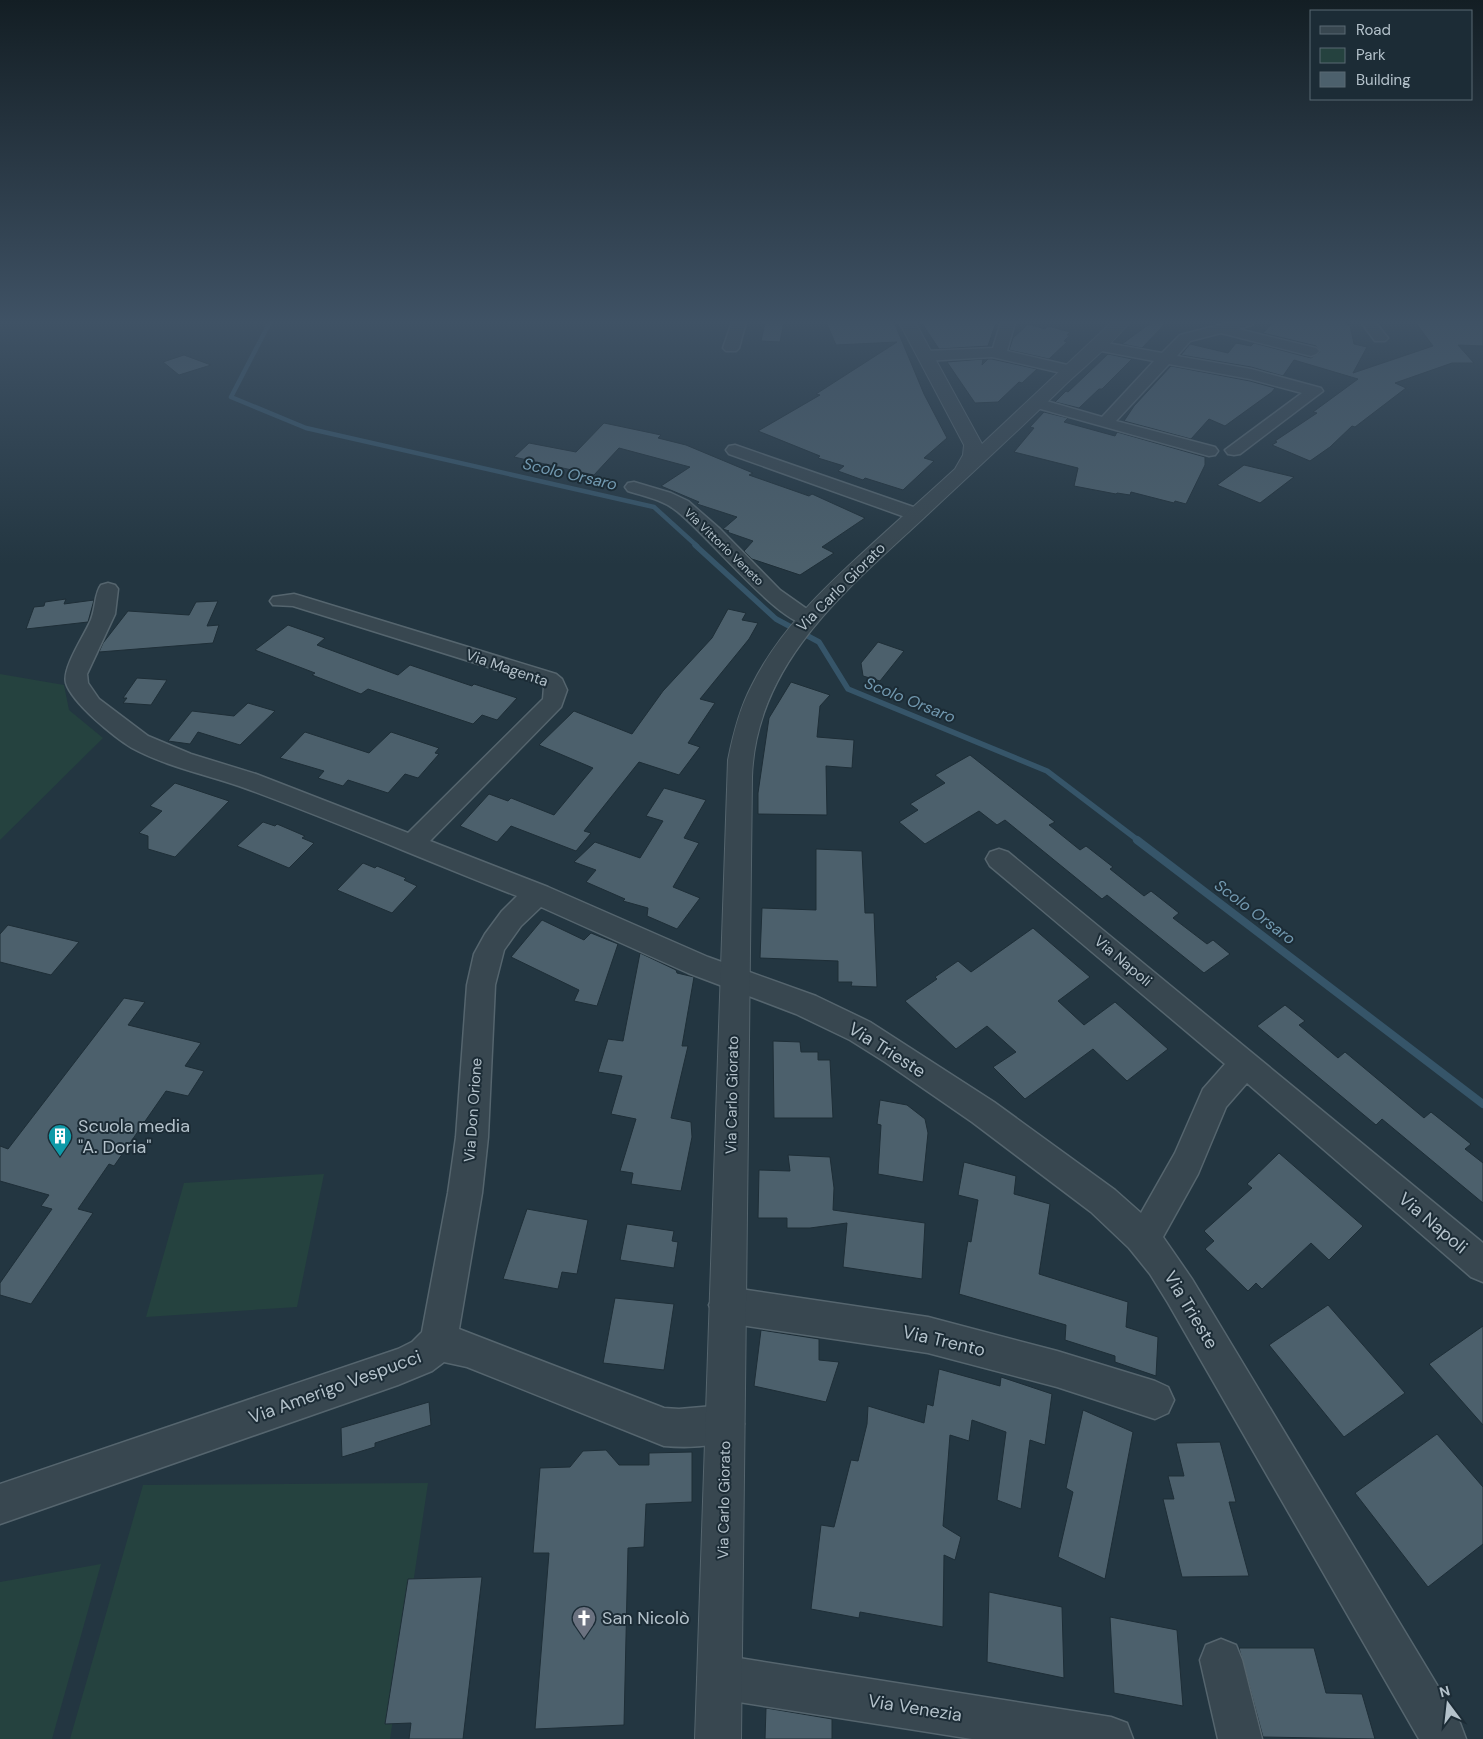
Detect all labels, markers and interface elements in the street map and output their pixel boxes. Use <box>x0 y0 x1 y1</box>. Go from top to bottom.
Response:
legend <box>1310 10 1473 100</box>
text: Road <box>1356 20 1391 40</box>
text: Park <box>1356 45 1386 65</box>
text: Building <box>1356 70 1411 90</box>
water label: Scolo Orsaro <box>521 453 619 495</box>
street label: Via Vittorio Veneto <box>681 505 767 589</box>
street label: Via Carlo Giorato <box>792 538 890 636</box>
street label: Via Magenta <box>463 645 551 691</box>
water label: Scolo Orsaro <box>861 672 959 728</box>
water label: Scolo Orsaro <box>1210 875 1300 949</box>
street label: Via Napoli <box>1090 931 1156 991</box>
street label: Via Trieste <box>844 1017 930 1083</box>
street label: Via Carlo Giorato <box>721 1036 743 1154</box>
street label: Via Don Orione <box>459 1057 487 1163</box>
place label: Scuola media "A. Doria" <box>78 1114 190 1159</box>
building icon: Scuola media "A. Doria" <box>47 1123 73 1157</box>
street label: Via Napoli <box>1393 1187 1473 1259</box>
street label: Via Trieste <box>1158 1267 1224 1353</box>
street label: Via Trento <box>900 1320 988 1362</box>
street label: Via Amerigo Vespucci <box>245 1345 425 1429</box>
street label: Via Carlo Giorato <box>713 1441 735 1559</box>
church icon: San Nicolò <box>571 1605 597 1639</box>
place label: San Nicolò <box>602 1606 690 1630</box>
north arrow <box>1423 1679 1473 1729</box>
text: N <box>1437 1681 1452 1701</box>
street label: Via Venezia <box>866 1689 964 1727</box>

